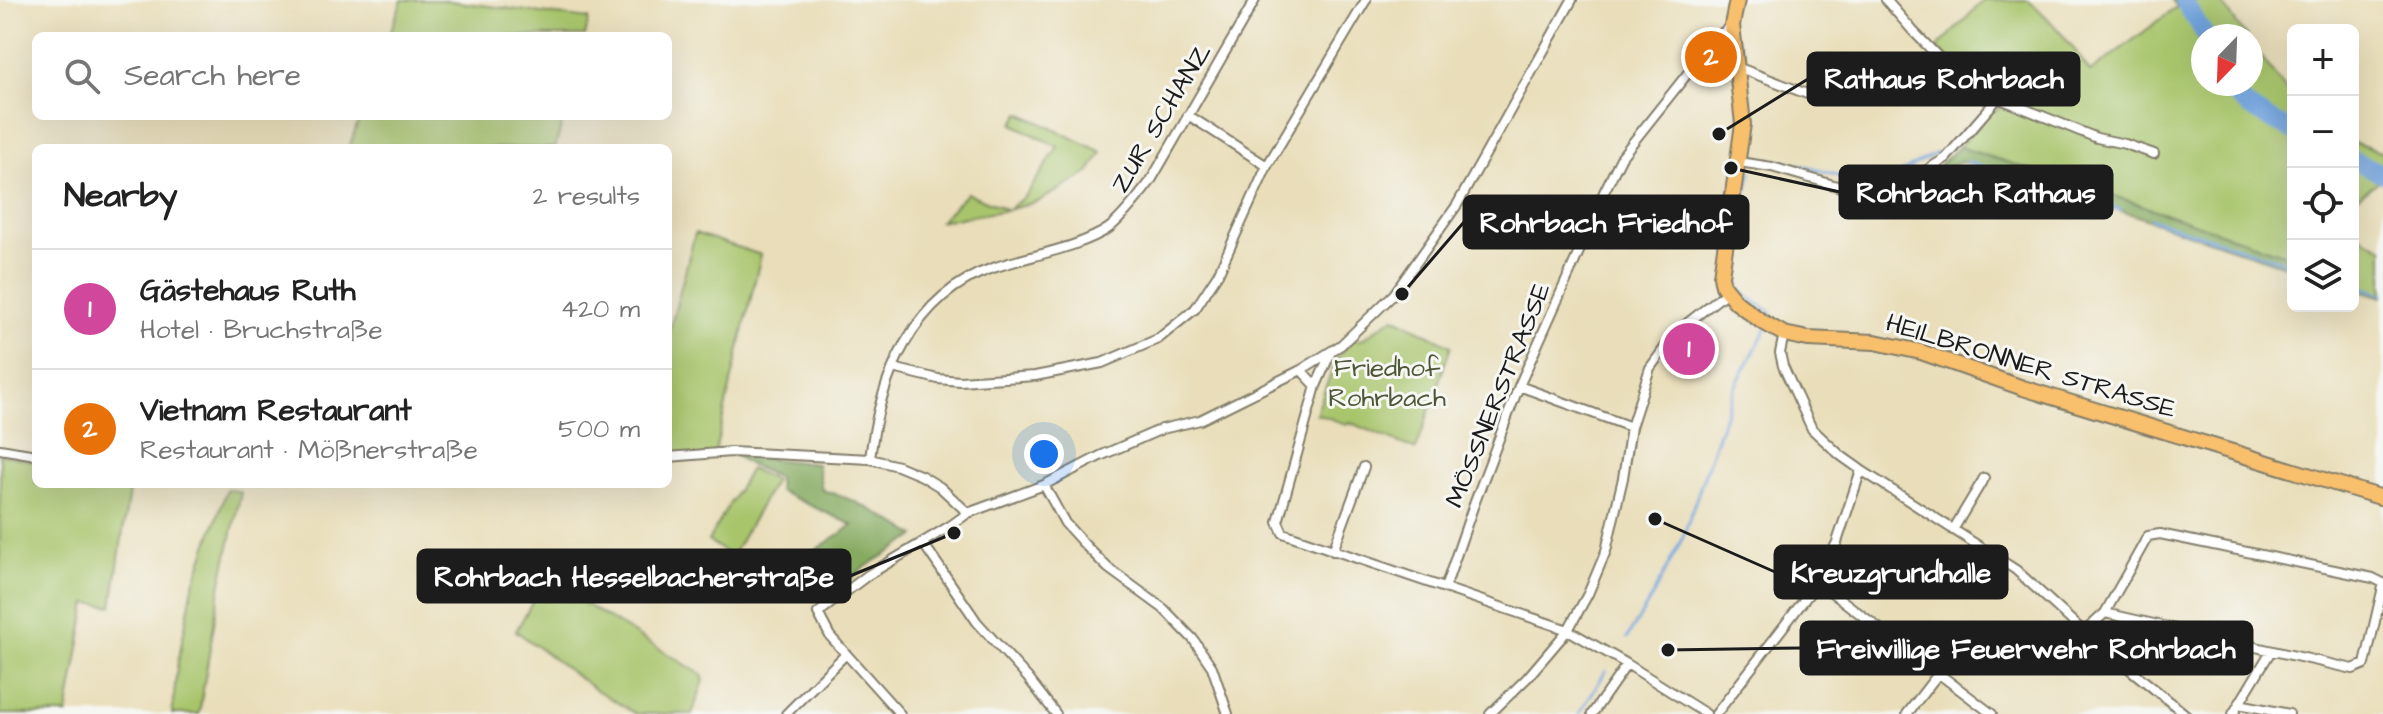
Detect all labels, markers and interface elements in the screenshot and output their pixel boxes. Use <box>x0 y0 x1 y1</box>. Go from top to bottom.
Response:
north arrow <box>2191 24 2263 96</box>
map controls <box>2287 24 2359 312</box>
button: + <box>2287 24 2359 96</box>
pin: 2 <box>1685 27 1737 87</box>
search box <box>32 32 672 120</box>
street label: ZUR SCHANZ <box>1102 37 1220 199</box>
callout: Rathaus Rohrbach <box>1808 53 2079 105</box>
icon: search <box>60 54 104 98</box>
text: Search here <box>124 55 301 97</box>
text: Rathaus Rohrbach <box>1824 60 2065 99</box>
button: − <box>2287 96 2359 168</box>
callout: Rohrbach Rathaus <box>1840 166 2112 218</box>
button: locate <box>2287 168 2359 240</box>
text: Nearby <box>64 172 178 220</box>
text: Rohrbach Rathaus <box>1856 174 2096 213</box>
text: 2 results <box>532 178 640 214</box>
callout: Rohrbach Friedhof <box>1464 196 1748 248</box>
text: Rohrbach Friedhof <box>1480 204 1734 243</box>
button: layers <box>2287 240 2359 312</box>
text: Gästehaus Ruth <box>140 270 355 312</box>
street label: MÖSSNERSTRASSE <box>1436 277 1560 513</box>
text: 1 <box>88 291 92 327</box>
text: 420 m <box>560 291 640 327</box>
street label: HEILBRONNER STRASSE <box>1882 305 2180 427</box>
text: Hotel · Bruchstraße <box>140 312 383 348</box>
pin: 1 <box>1663 319 1715 379</box>
park label: Friedhof Rohrbach <box>1328 350 1446 416</box>
text: Vietnam Restaurant <box>140 390 412 432</box>
text: 2 <box>83 411 97 447</box>
text: 500 m <box>558 411 640 447</box>
text: Restaurant · Mößnerstraße <box>140 432 478 468</box>
your location <box>1024 434 1064 474</box>
callout: Kreuzgrundhalle <box>1775 546 2007 598</box>
callout: Rohrbach Hesselbacherstraße <box>418 550 850 602</box>
text: Kreuzgrundhalle <box>1791 554 1991 595</box>
text: Rohrbach Hesselbacherstraße <box>434 558 834 597</box>
callout: Freiwillige Feuerwehr Rohrbach <box>1801 622 2252 674</box>
text: Freiwillige Feuerwehr Rohrbach <box>1816 630 2237 671</box>

